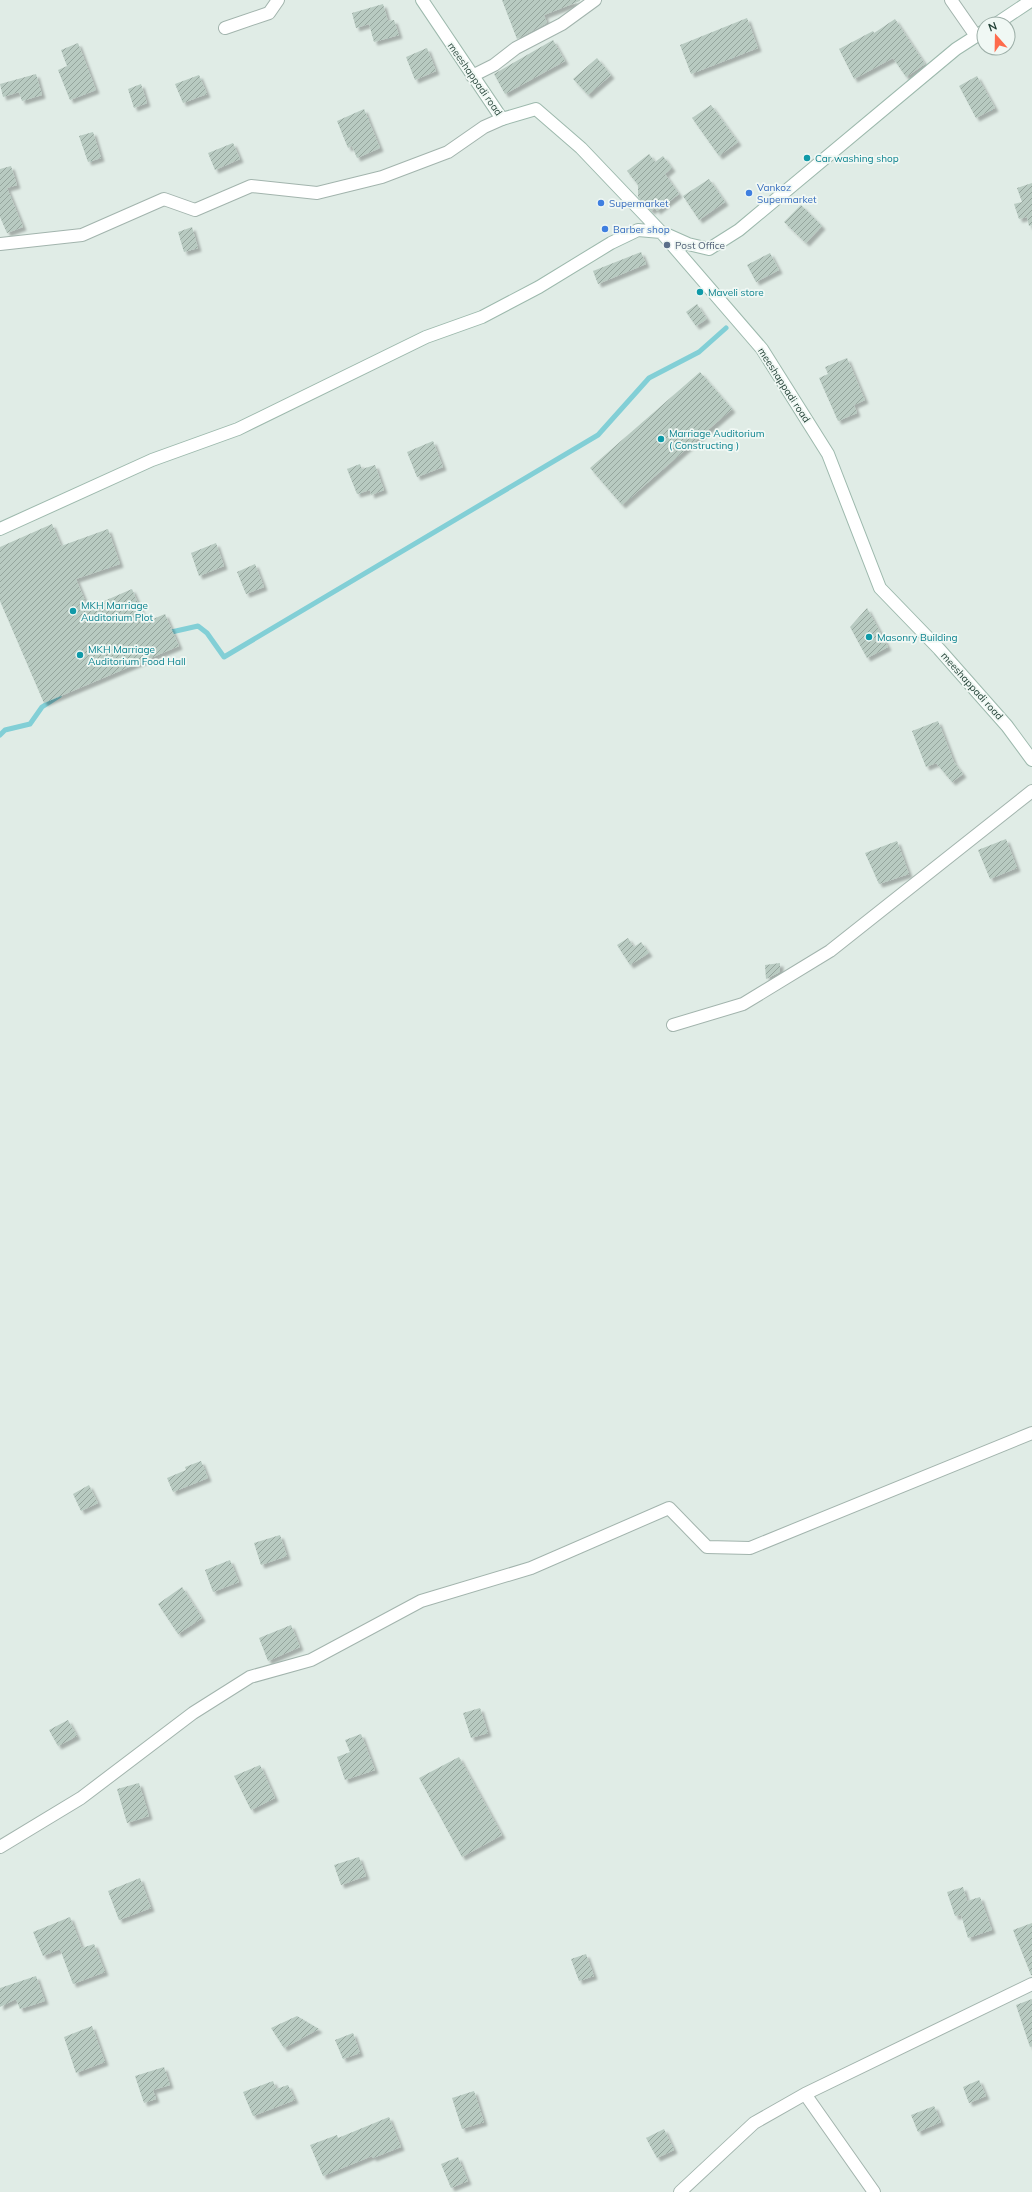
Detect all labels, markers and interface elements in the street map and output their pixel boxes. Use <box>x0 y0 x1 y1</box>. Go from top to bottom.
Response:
north arrow <box>976 16 1016 56</box>
text: N <box>986 19 999 35</box>
street label: meeshappadi road <box>445 40 505 118</box>
place label: Car washing shop <box>815 152 899 165</box>
marker: Car washing shop <box>802 153 812 163</box>
place label: Vankoz Supermarket <box>757 181 817 206</box>
marker: Vankoz Supermarket <box>744 188 754 198</box>
place label: Supermarket <box>609 197 669 210</box>
marker: Supermarket <box>596 198 606 208</box>
place label: Barber shop <box>613 223 670 236</box>
marker: Barber shop <box>600 224 610 234</box>
place label: Post Office <box>675 239 725 252</box>
marker: Post Office <box>662 240 672 250</box>
place label: Maveli store <box>708 286 764 299</box>
marker: Maveli store <box>695 287 705 297</box>
street label: meeshappadi road <box>755 345 813 425</box>
place label: Marriage Auditorium ( Constructing ) <box>669 427 765 452</box>
marker: Marriage Auditorium ( Constructing ) <box>656 434 666 444</box>
place label: MKH Marriage Auditorium Plot <box>81 599 153 624</box>
marker: MKH Marriage Auditorium Plot <box>68 606 78 616</box>
place label: Masonry Building <box>877 631 958 644</box>
marker: Masonry Building <box>864 632 874 642</box>
place label: MKH Marriage Auditorium Food Hall <box>88 643 186 668</box>
street label: meeshappadi road <box>938 649 1006 723</box>
marker: MKH Marriage Auditorium Food Hall <box>75 650 85 660</box>

